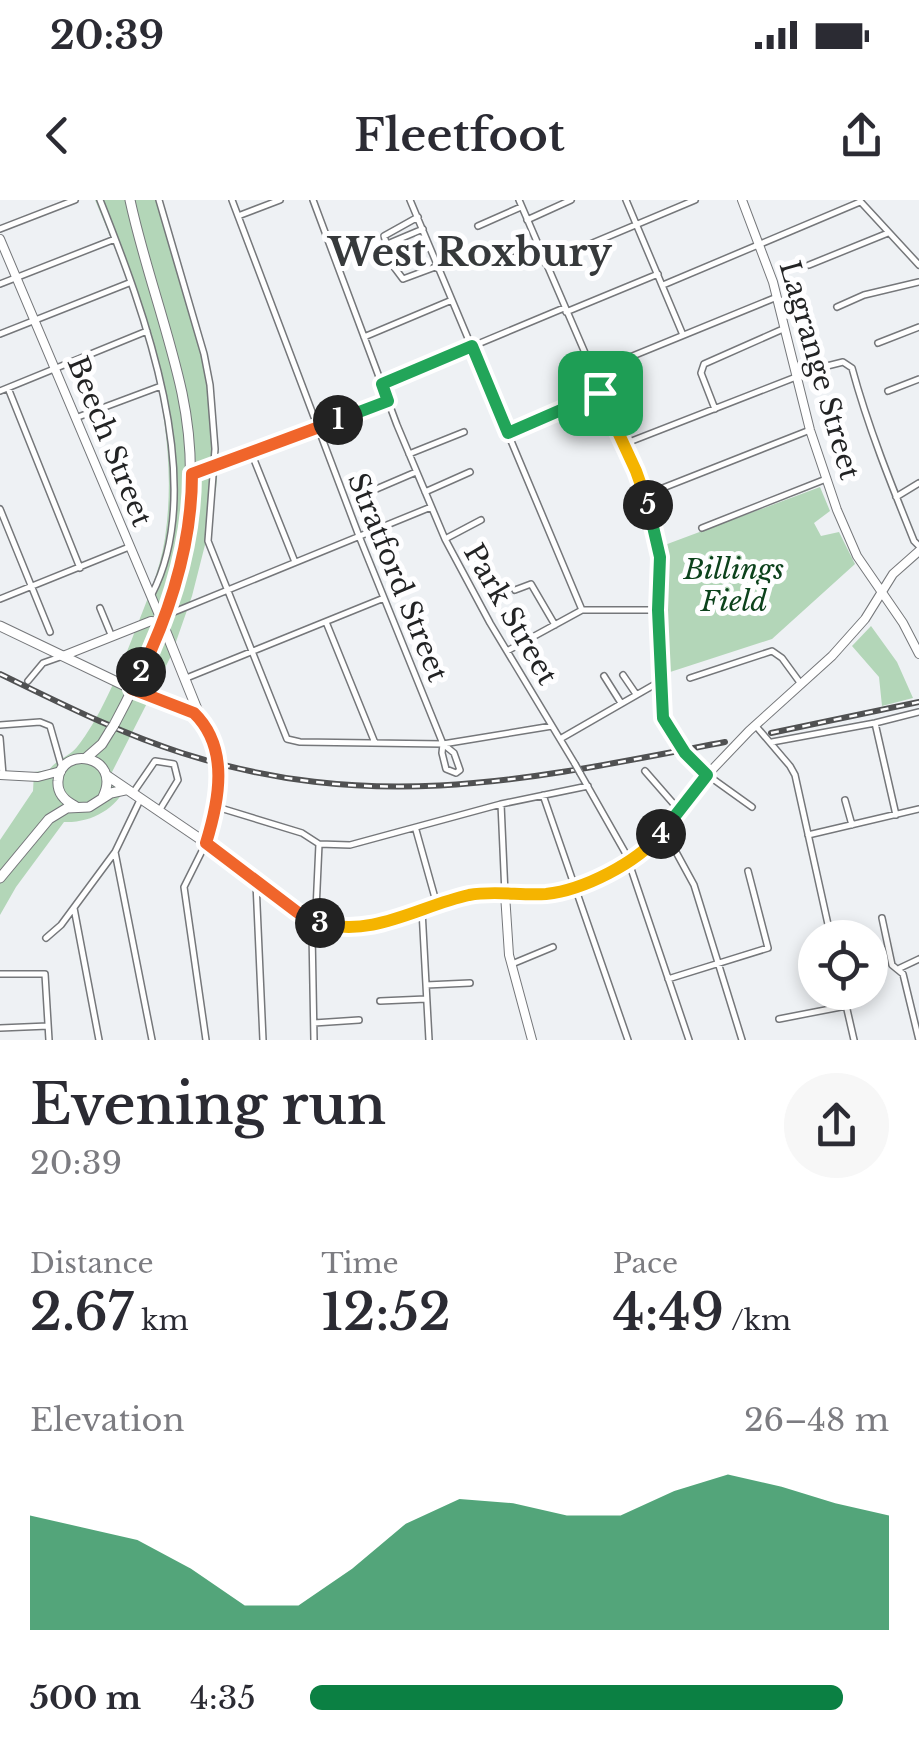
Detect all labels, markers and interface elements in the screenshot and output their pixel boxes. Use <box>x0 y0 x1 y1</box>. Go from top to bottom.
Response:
text: 20:39 <box>50 12 164 59</box>
text: Fleetfoot <box>354 107 565 163</box>
icon: back <box>30 108 85 163</box>
icon: share <box>834 108 889 163</box>
district label: West Roxbury <box>326 229 612 276</box>
street label: Lagrange Street <box>772 257 868 484</box>
street label: Beech Street <box>60 351 160 532</box>
pin <box>558 351 643 436</box>
icon: arrive <box>573 366 628 421</box>
pin: 1 <box>313 395 363 445</box>
text: 1 <box>332 402 344 437</box>
street label: Stratford Street <box>340 468 455 687</box>
pin: 5 <box>623 480 673 530</box>
text: 5 <box>640 487 656 522</box>
street label: Park Street <box>456 538 565 691</box>
park label: Billings Field <box>683 552 784 619</box>
pin: 2 <box>116 647 166 697</box>
text: 2 <box>132 654 150 689</box>
pin: 4 <box>636 809 686 859</box>
text: 4 <box>652 816 670 851</box>
pin: 3 <box>295 898 345 948</box>
text: 3 <box>311 905 329 940</box>
map controls <box>798 920 888 1010</box>
button: locate <box>798 920 888 1010</box>
text: Evening run <box>30 1071 386 1139</box>
button: share <box>784 1073 889 1178</box>
text: 20:39 <box>30 1143 122 1183</box>
text: Distance <box>30 1246 153 1281</box>
text: Time <box>321 1246 399 1281</box>
text: Pace <box>613 1246 678 1281</box>
text: 2.67 <box>30 1281 133 1344</box>
text: 12:52 <box>321 1281 451 1344</box>
text: 4:49 <box>613 1281 724 1344</box>
text: km <box>133 1303 189 1338</box>
text: /km <box>724 1303 791 1338</box>
text: Elevation <box>30 1400 184 1440</box>
text: 26–48 m <box>744 1400 889 1440</box>
text: 500 m <box>30 1678 141 1718</box>
text: 4:35 <box>190 1678 256 1718</box>

